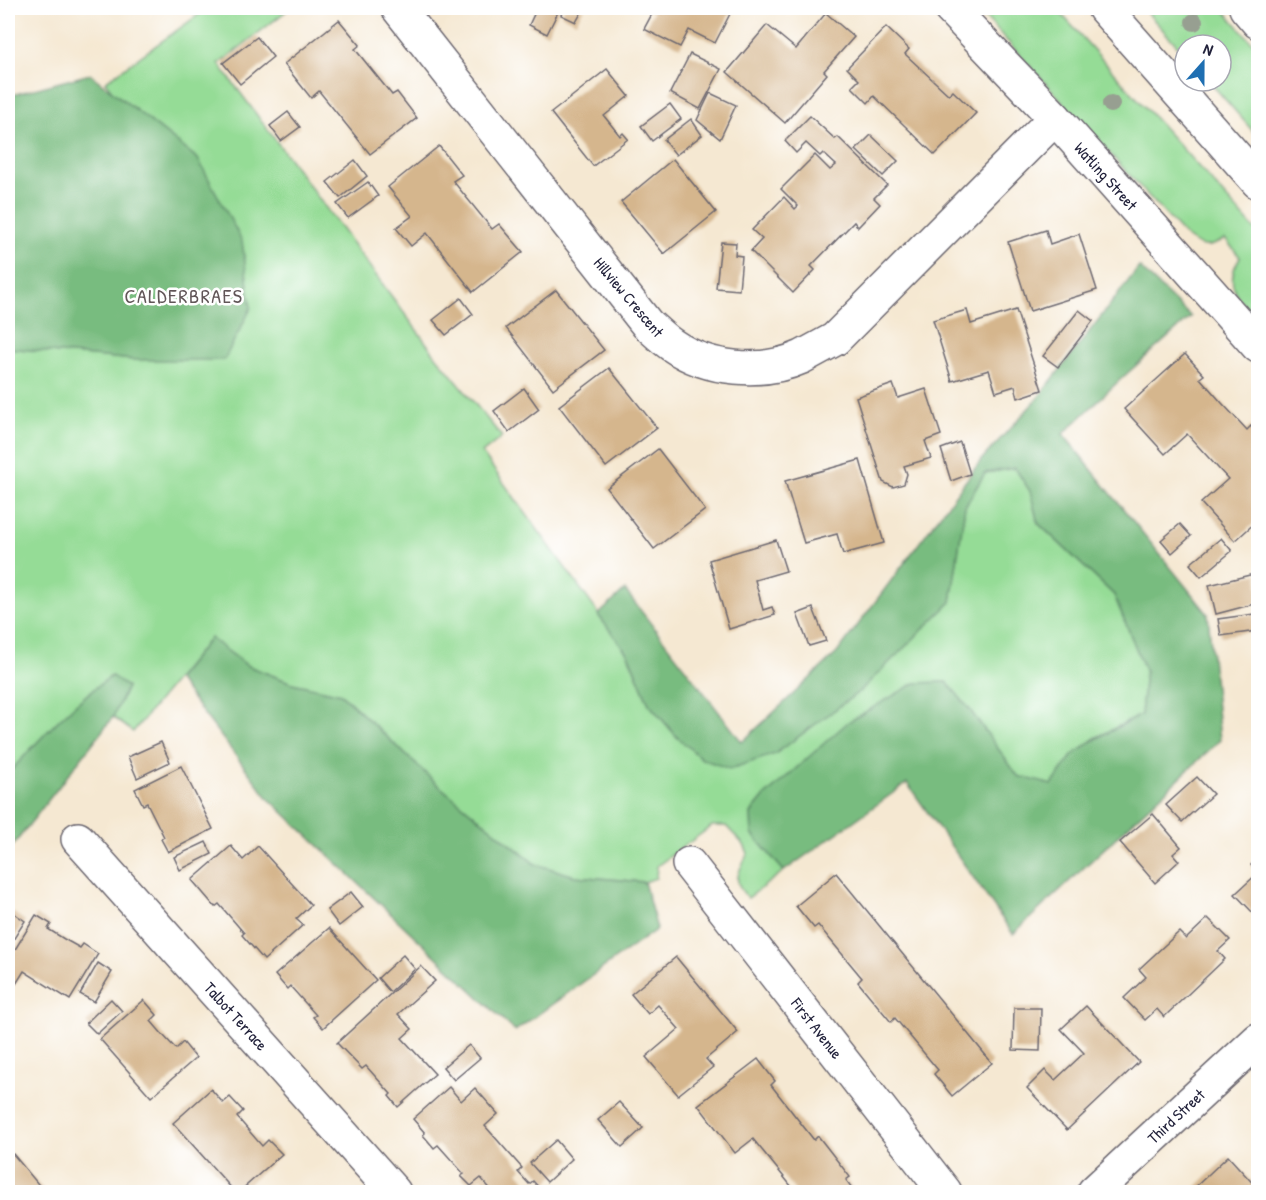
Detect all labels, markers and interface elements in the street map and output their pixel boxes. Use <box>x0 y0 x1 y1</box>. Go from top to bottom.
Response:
north arrow <box>1173 33 1233 93</box>
text: N <box>1200 37 1217 61</box>
street label: Watling Street <box>1069 137 1143 215</box>
street label: Hillview Crescent <box>589 252 669 342</box>
district label: CALDERBRAES <box>124 282 244 309</box>
street label: Talbot Terrace <box>199 977 273 1056</box>
street label: First Avenue <box>786 992 848 1064</box>
street label: Third Street <box>1142 1083 1210 1148</box>

